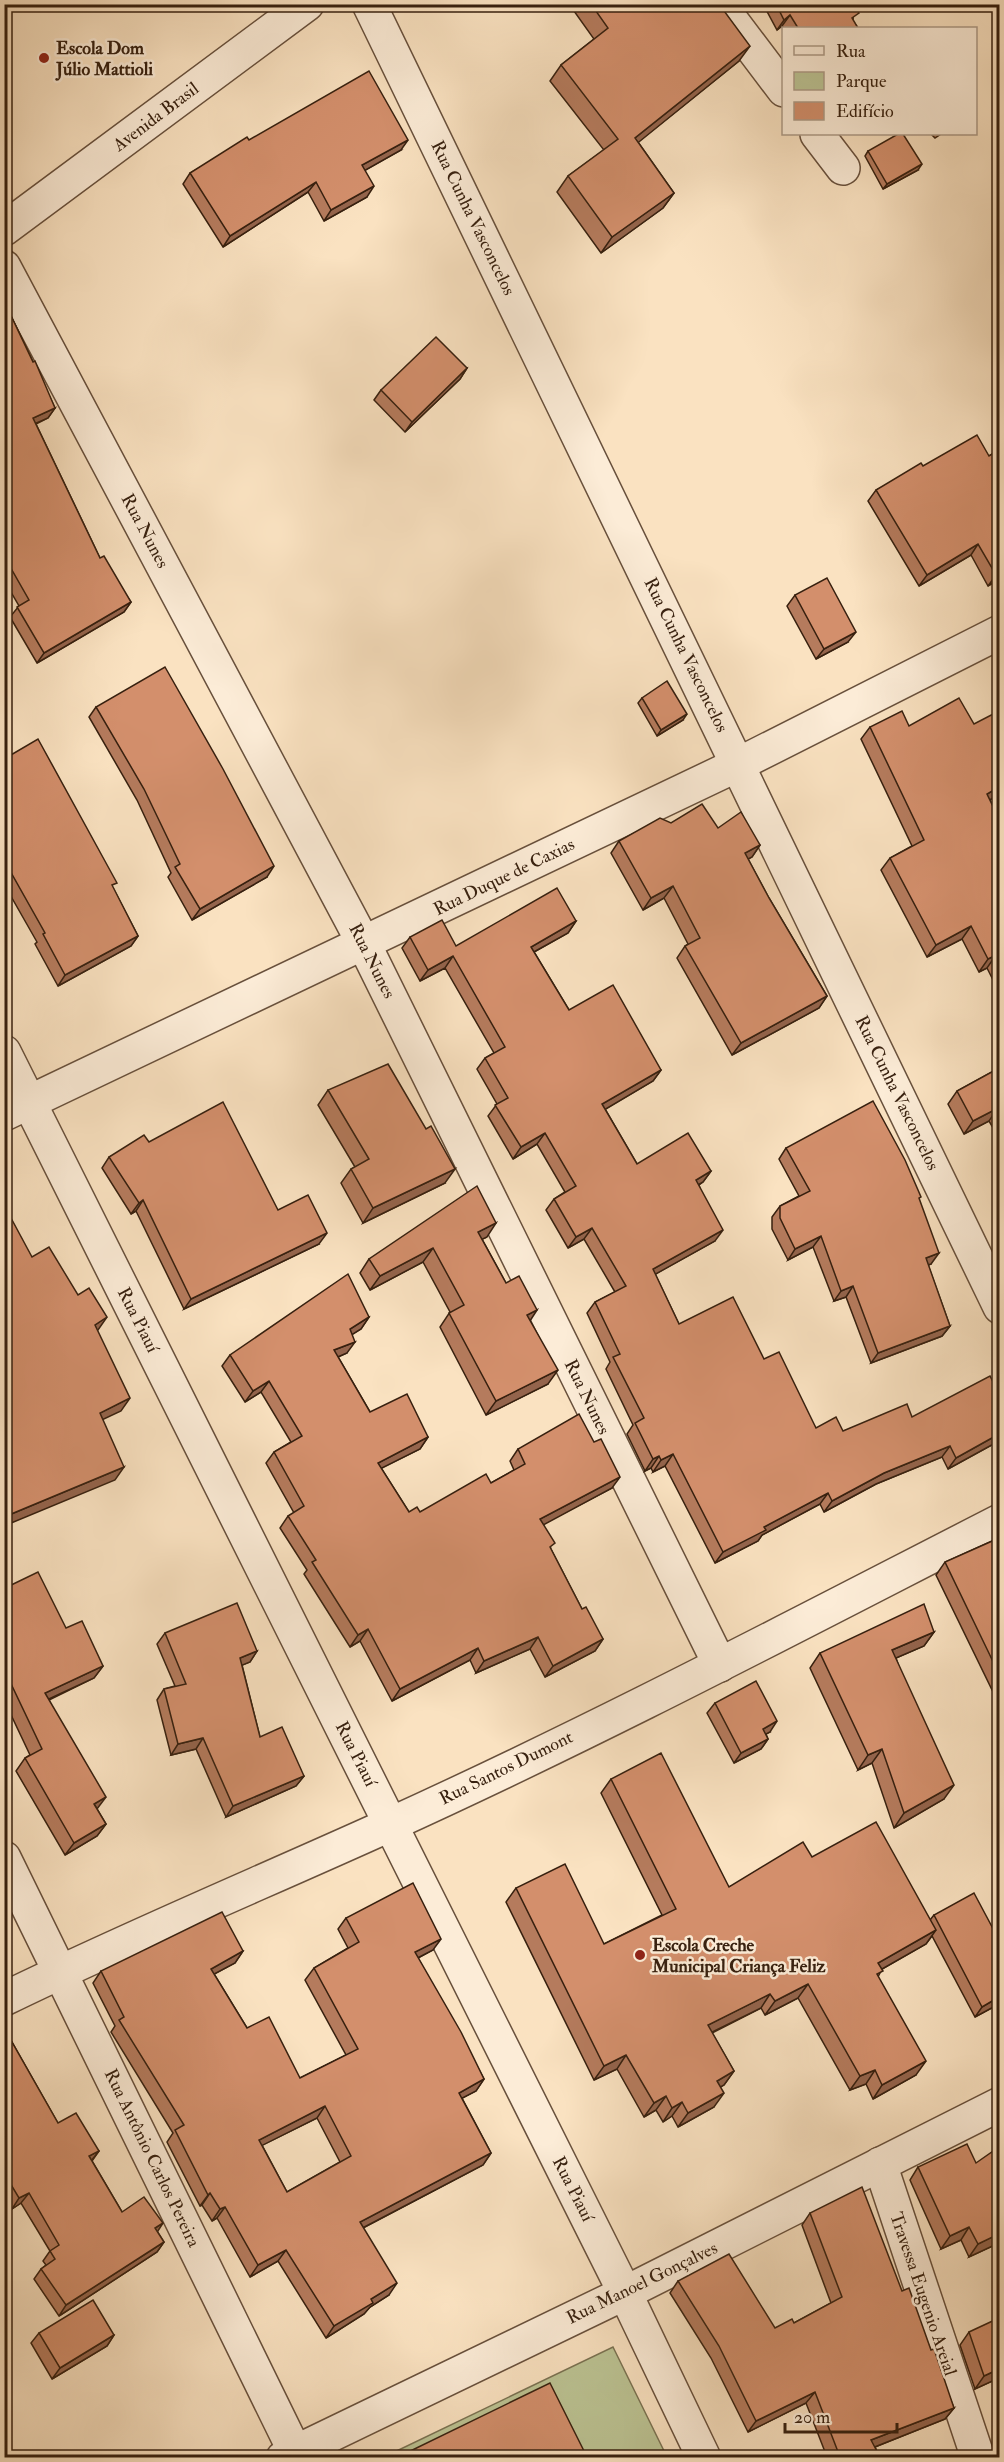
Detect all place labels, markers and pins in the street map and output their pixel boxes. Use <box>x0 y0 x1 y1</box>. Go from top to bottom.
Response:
place label: Escola Dom Júlio Mattioli <box>55 37 153 81</box>
marker: Escola Dom Júlio Mattioli <box>37 51 51 65</box>
place label: Escola Creche Municipal Criança Feliz <box>651 1934 826 1978</box>
marker: Escola Creche Municipal Criança Feliz <box>633 1948 647 1962</box>

